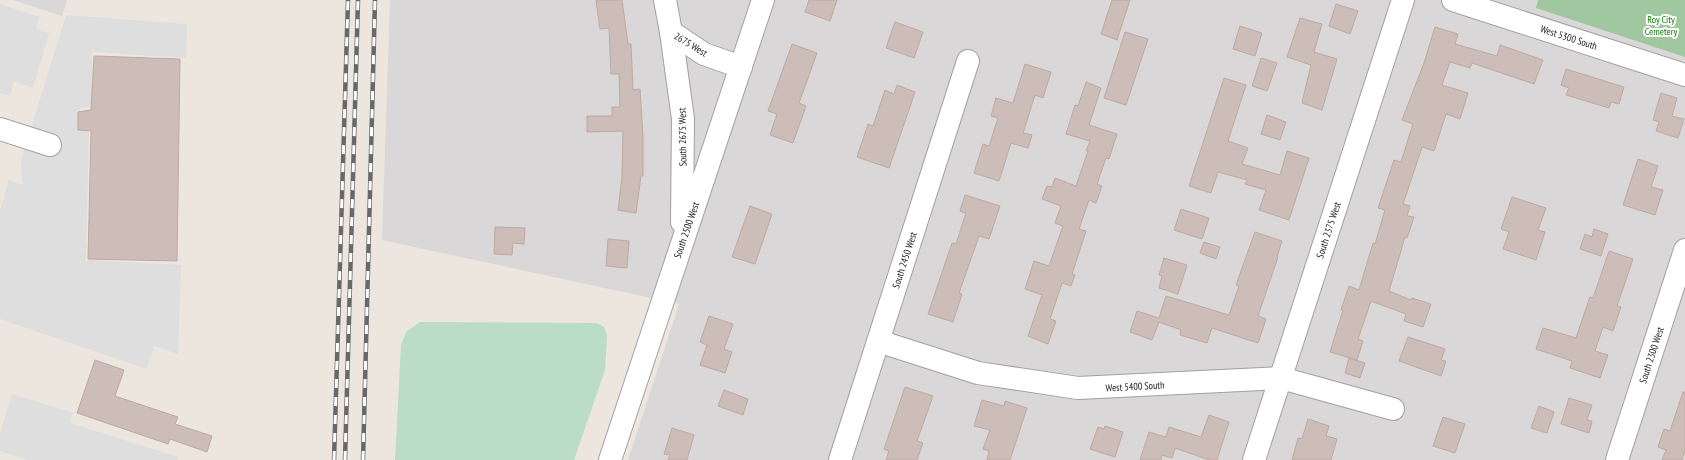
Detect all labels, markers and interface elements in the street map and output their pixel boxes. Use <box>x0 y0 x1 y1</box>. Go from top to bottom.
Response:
park label: Roy City Cemetery <box>1645 13 1677 38</box>
street label: West 5300 South <box>1539 22 1599 53</box>
street label: 2675 West <box>672 29 710 60</box>
street label: South 2675 West <box>675 107 690 166</box>
street label: South 2500 West <box>671 200 702 260</box>
street label: South 2375 West <box>1313 200 1344 260</box>
street label: South 2450 West <box>889 230 920 290</box>
street label: South 2300 West <box>1636 325 1667 385</box>
street label: West 5400 South <box>1105 378 1165 395</box>

